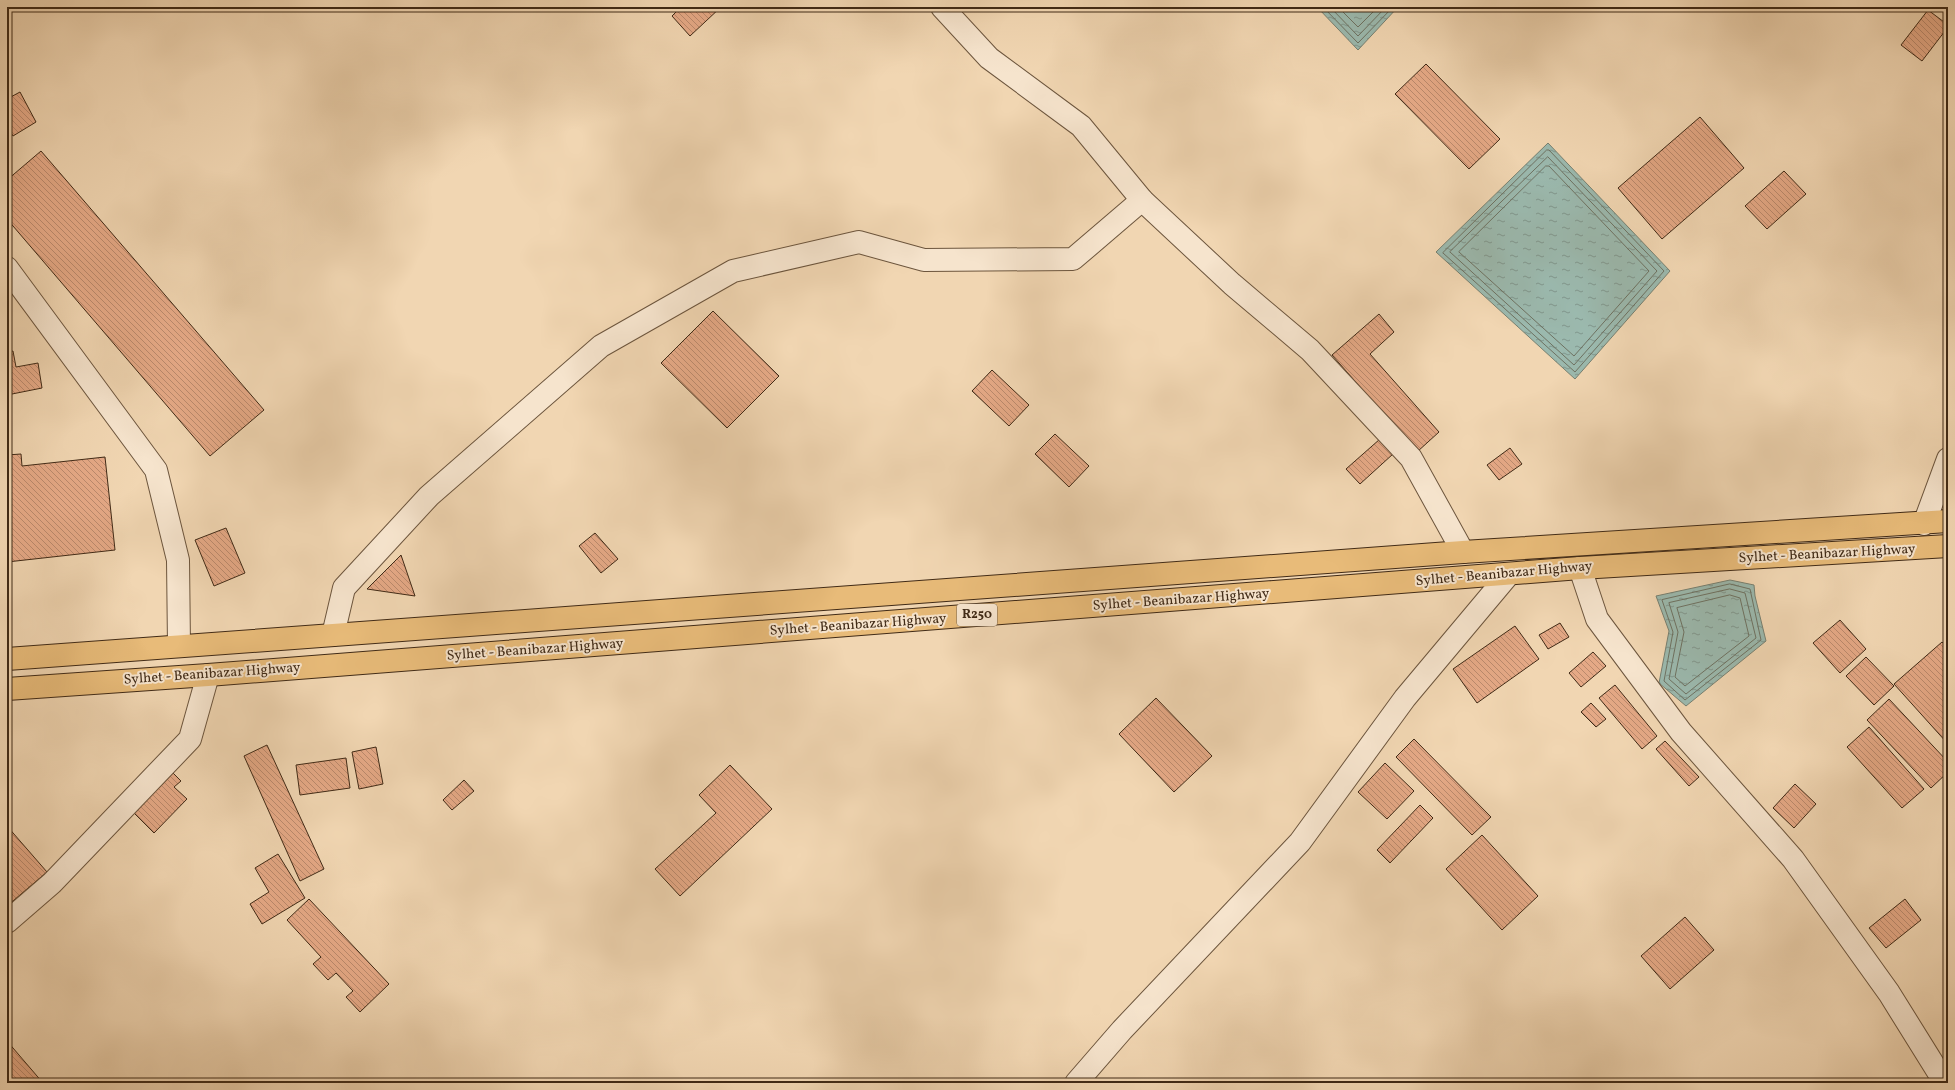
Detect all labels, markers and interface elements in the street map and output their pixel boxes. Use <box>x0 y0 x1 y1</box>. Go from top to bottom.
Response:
street label: Sylhet - Beanibazar Highway <box>1738 540 1916 568</box>
street label: Sylhet - Beanibazar Highway <box>1415 557 1593 591</box>
street label: Sylhet - Beanibazar Highway <box>1092 584 1270 616</box>
road number: R250 <box>957 604 997 626</box>
street label: Sylhet - Beanibazar Highway <box>769 609 947 641</box>
street label: Sylhet - Beanibazar Highway <box>446 634 624 666</box>
street label: Sylhet - Beanibazar Highway <box>123 658 301 690</box>

